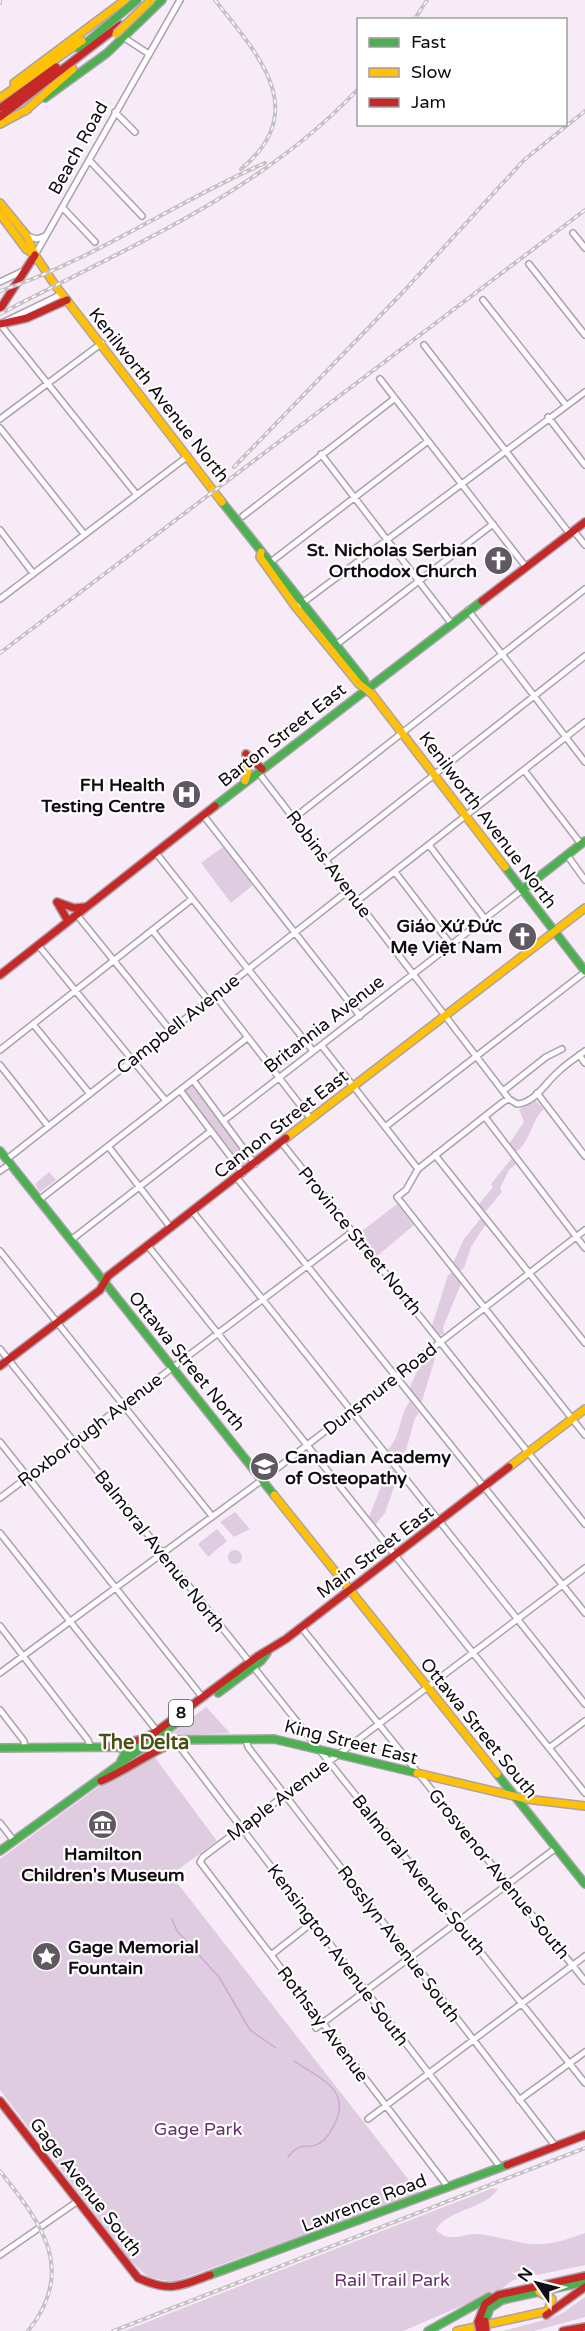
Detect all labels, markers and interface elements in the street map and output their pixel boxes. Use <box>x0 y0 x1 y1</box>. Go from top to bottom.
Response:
legend <box>357 18 567 126</box>
text: Fast <box>411 31 446 53</box>
text: Slow <box>411 61 452 83</box>
text: Jam <box>411 91 446 113</box>
street label: Beach Road <box>43 98 113 198</box>
street label: Kenilworth Avenue North <box>84 303 234 487</box>
place label: St. Nicholas Serbian Orthodox Church <box>307 539 477 582</box>
church icon: St. Nicholas Serbian Orthodox Church <box>482 544 514 576</box>
street label: Barton Street East <box>214 678 350 792</box>
street label: Kenilworth Avenue North <box>414 727 562 913</box>
place label: FH Health Testing Centre <box>40 774 165 817</box>
hospital icon: FH Health Testing Centre <box>170 779 202 811</box>
street label: Robins Avenue <box>282 806 376 922</box>
place label: Giáo Xứ Đức Mẹ Việt Nam <box>390 915 502 958</box>
church icon: Giáo Xứ Đức Mẹ Việt Nam <box>507 920 539 952</box>
street label: Campbell Avenue <box>112 969 244 1079</box>
street label: Britannia Avenue <box>260 970 388 1078</box>
street label: Cannon Street East <box>210 1065 353 1183</box>
street label: Province Street North <box>293 1162 427 1320</box>
street label: Ottawa Street North <box>124 1287 250 1435</box>
street label: Dunsmure Road <box>319 1338 441 1440</box>
street label: Roxborough Avenue <box>13 1368 167 1492</box>
place label: Canadian Academy of Osteopathy <box>285 1446 451 1489</box>
school or university icon: Canadian Academy of Osteopathy <box>248 1451 280 1483</box>
street label: Balmoral Avenue North <box>90 1466 230 1636</box>
street label: Main Street East <box>312 1501 438 1603</box>
street label: Ottawa Street South <box>416 1653 542 1803</box>
road number: 8 <box>169 1700 193 1726</box>
street label: King Street East <box>282 1715 420 1769</box>
district label: The Delta <box>98 1731 189 1755</box>
street label: Maple Avenue <box>222 1754 334 1846</box>
street label: Grosvenor Avenue South <box>423 1784 575 1964</box>
street label: Balmoral Avenue South <box>347 1790 491 1960</box>
museum icon: Hamilton Children's Museum <box>87 1809 119 1841</box>
place label: Hamilton Children's Museum <box>21 1843 185 1886</box>
street label: Kensington Avenue South <box>262 1860 414 2050</box>
street label: Rosslyn Avenue South <box>333 1861 465 2027</box>
place label: Gage Memorial Fountain <box>68 1936 199 1979</box>
place icon: Gage Memorial Fountain <box>31 1941 63 1973</box>
street label: Rothsay Avenue <box>272 1962 374 2086</box>
street label: Gage Avenue South <box>25 2113 147 2261</box>
park label: Gage Park <box>154 2118 242 2140</box>
street label: Lawrence Road <box>298 2169 430 2237</box>
north arrow <box>507 2253 567 2313</box>
text: N <box>514 2264 537 2286</box>
park label: Rail Trail Park <box>334 2269 450 2291</box>

